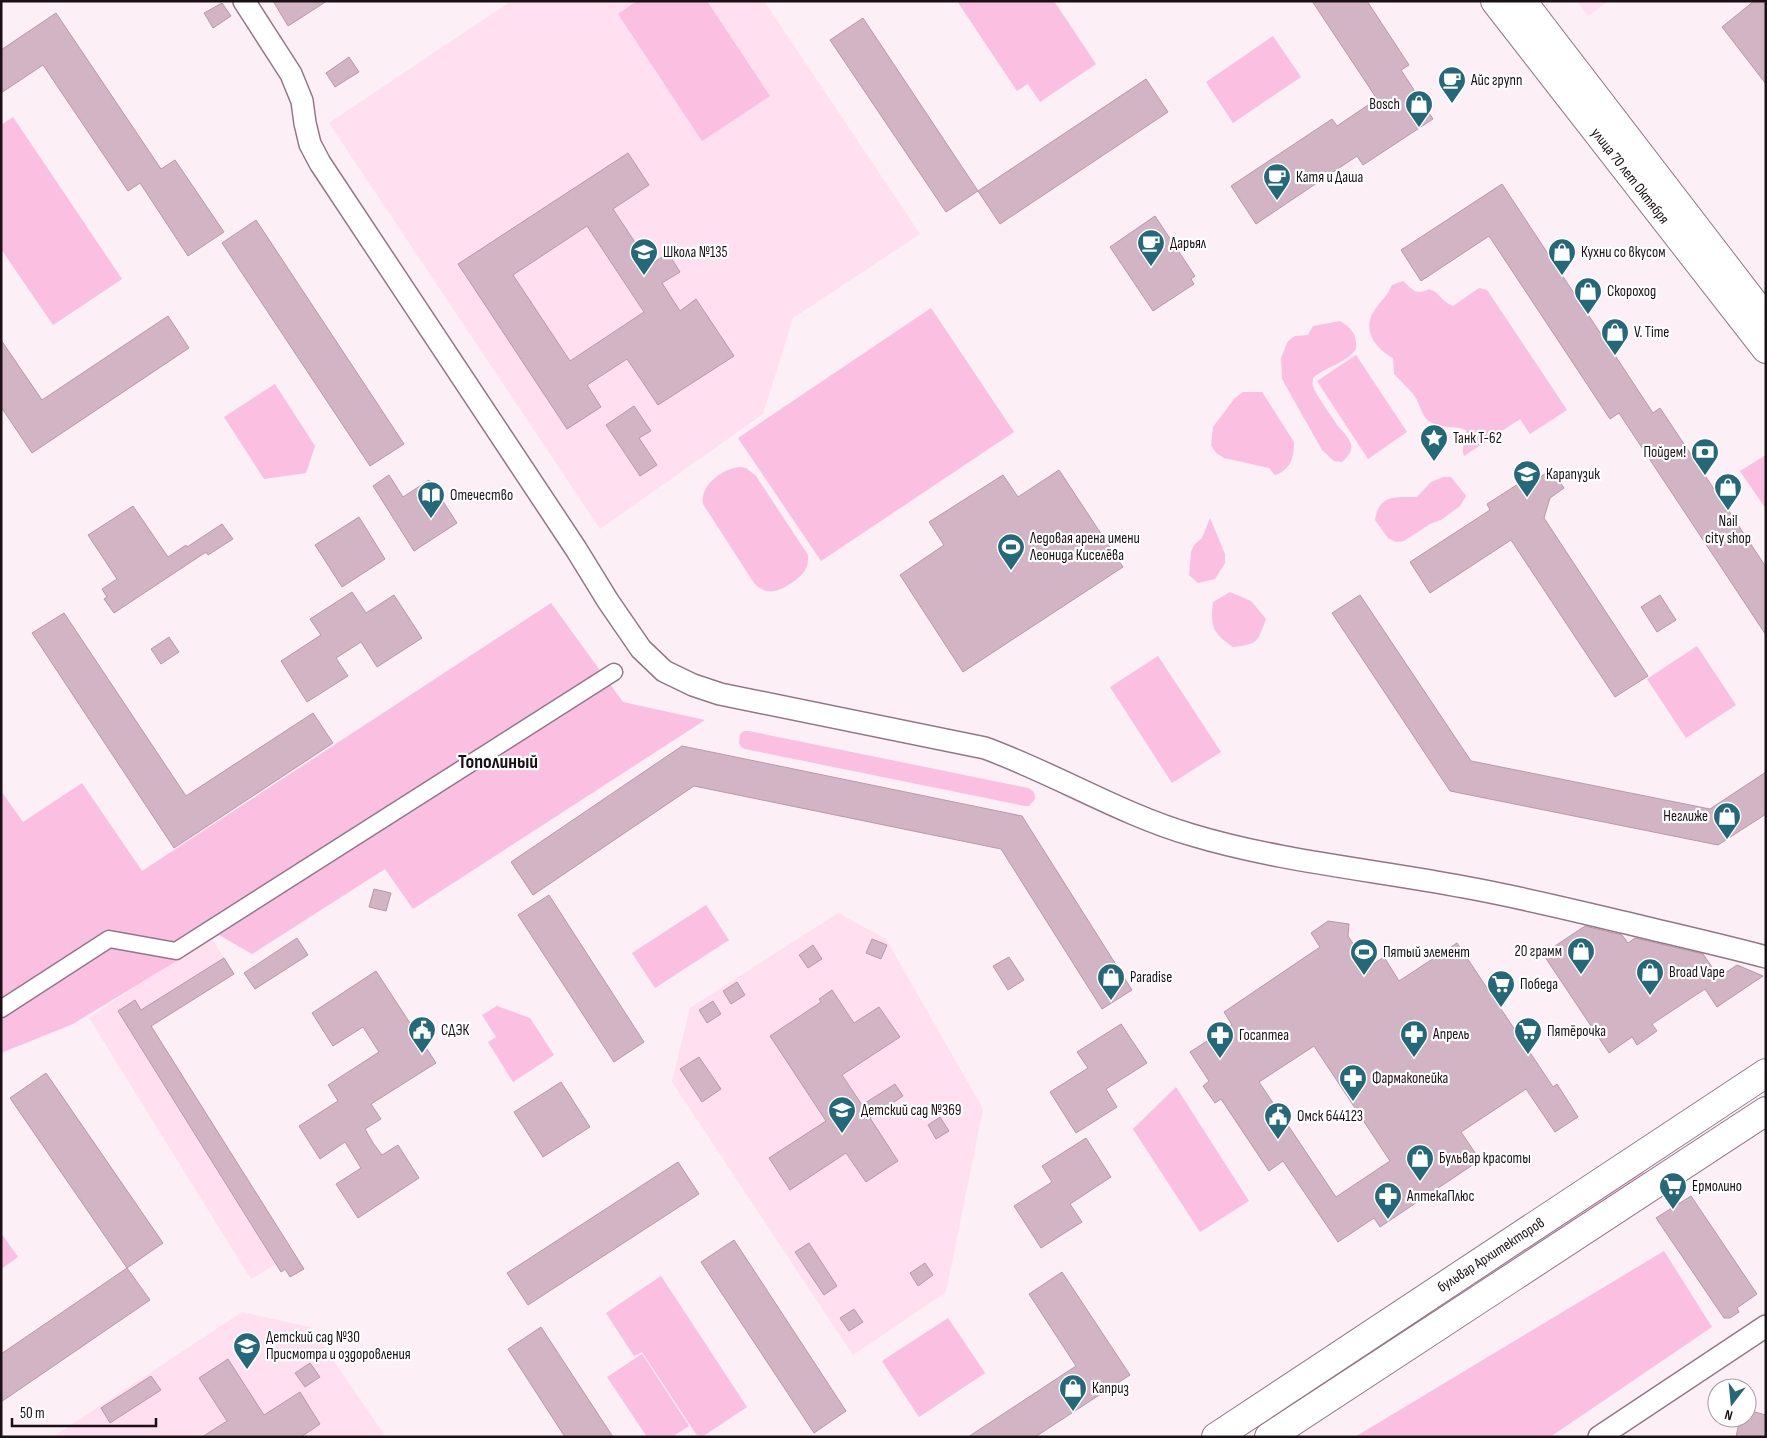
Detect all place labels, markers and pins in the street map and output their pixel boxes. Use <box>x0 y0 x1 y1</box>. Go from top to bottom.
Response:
cafe icon: Айс групп <box>1437 65 1467 104</box>
place label: Айс групп <box>1470 71 1522 90</box>
shop icon: Bosch <box>1404 89 1434 128</box>
place label: Bosch <box>1369 95 1400 114</box>
cafe icon: Катя и Даша <box>1262 162 1292 201</box>
place label: Катя и Даша <box>1296 168 1363 187</box>
cafe icon: Дарьял <box>1136 228 1166 267</box>
place label: Дарьял <box>1170 234 1207 253</box>
school or university icon: Школа №135 <box>629 237 659 276</box>
shop icon: Кухни со вкусом <box>1547 237 1577 276</box>
place label: Школа №135 <box>663 243 727 262</box>
place label: Кухни со вкусом <box>1581 243 1665 262</box>
shop icon: Скороход <box>1573 276 1603 315</box>
place label: Скороход <box>1607 282 1656 301</box>
shop icon: V. Time <box>1600 317 1630 356</box>
place label: V. Time <box>1634 323 1669 342</box>
place icon: Танк Т-62 <box>1419 423 1449 462</box>
place label: Танк Т-62 <box>1453 429 1502 448</box>
bank icon: Пойдем! <box>1690 437 1720 476</box>
place label: Пойдем! <box>1644 443 1686 462</box>
school or university icon: Карапузик <box>1512 459 1542 498</box>
place label: Карапузик <box>1546 465 1600 484</box>
shop icon: Nail city shop <box>1713 472 1743 511</box>
library icon: Отечество <box>416 480 446 519</box>
place label: Отечество <box>450 486 513 505</box>
place label: Nail city shop <box>1705 512 1751 548</box>
place label: Ледовая арена имени Леонида Киселёва <box>1029 529 1140 565</box>
sports icon: Ледовая арена имени Леонида Киселёва <box>996 532 1026 571</box>
shop icon: Неглиже <box>1712 801 1742 840</box>
place label: Неглиже <box>1663 807 1708 826</box>
shop icon: 20 грамм <box>1566 936 1596 975</box>
sports icon: Пятый элемент <box>1349 937 1379 976</box>
place label: 20 грамм <box>1515 942 1562 961</box>
place label: Пятый элемент <box>1383 943 1470 962</box>
shop icon: Broad Vape <box>1635 957 1665 996</box>
shop icon: Paradise <box>1096 962 1126 1001</box>
place label: Broad Vape <box>1669 963 1725 982</box>
place label: Paradise <box>1130 968 1172 987</box>
supermarket icon: Победа <box>1486 969 1516 1008</box>
place label: Победа <box>1520 975 1558 994</box>
public building icon: СДЭК <box>407 1015 437 1054</box>
supermarket icon: Пятёрочка <box>1513 1016 1543 1055</box>
pharmacy icon: Апрель <box>1399 1019 1429 1058</box>
pharmacy icon: Госаптеа <box>1205 1020 1235 1059</box>
place label: СДЭК <box>441 1021 469 1040</box>
place label: Пятёрочка <box>1547 1022 1606 1041</box>
place label: Апрель <box>1432 1025 1470 1044</box>
place label: Госаптеа <box>1239 1026 1289 1045</box>
pharmacy icon: Фармакопейка <box>1338 1063 1368 1102</box>
place label: Фармакопейка <box>1372 1069 1449 1088</box>
school or university icon: Детский сад №369 <box>827 1095 857 1134</box>
place label: Детский сад №369 <box>861 1101 961 1120</box>
public building icon: Омск 644123 <box>1263 1101 1293 1140</box>
place label: Омск 644123 <box>1297 1107 1363 1126</box>
shop icon: Бульвар красоты <box>1405 1143 1435 1182</box>
place label: Бульвар красоты <box>1439 1149 1531 1168</box>
supermarket icon: Ермолино <box>1658 1171 1688 1210</box>
place label: Ермолино <box>1692 1177 1742 1196</box>
pharmacy icon: АптекаПлюс <box>1373 1181 1403 1220</box>
place label: АптекаПлюс <box>1406 1187 1475 1206</box>
place label: Детский сад №30 Присмотра и оздоровления <box>266 1328 411 1364</box>
school or university icon: Детский сад №30 Присмотра и оздоровления <box>232 1331 262 1370</box>
shop icon: Каприз <box>1058 1373 1088 1412</box>
place label: Каприз <box>1092 1379 1129 1398</box>

